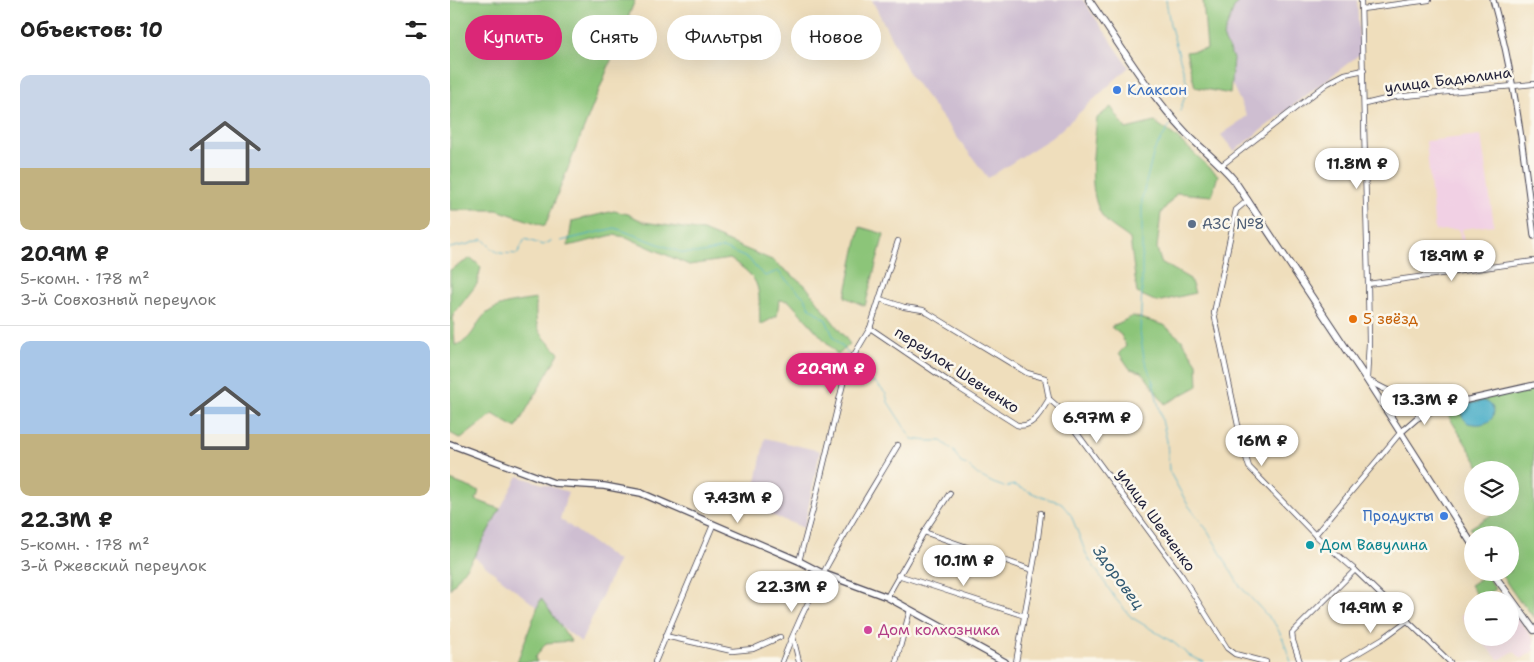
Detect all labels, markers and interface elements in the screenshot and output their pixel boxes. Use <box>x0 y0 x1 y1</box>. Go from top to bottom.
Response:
chip: Купить <box>465 15 562 60</box>
chip: Снять <box>572 15 657 60</box>
chip: Фильтры <box>667 15 781 60</box>
chip: Новое <box>791 15 881 60</box>
text: Объектов: 10 <box>20 16 163 44</box>
icon: filters <box>402 16 430 44</box>
street label: улица Бадюлина <box>1383 62 1513 98</box>
place label: Клаксон <box>1127 80 1187 100</box>
marker: Клаксон <box>1111 84 1123 96</box>
icon: home <box>180 108 270 198</box>
pin: 11.8M ₽ <box>1311 148 1403 190</box>
text: 11.8M ₽ <box>1326 153 1388 174</box>
place label: АЗС №8 <box>1202 214 1265 234</box>
marker: АЗС №8 <box>1186 218 1198 230</box>
text: 20.9M ₽ <box>20 240 109 268</box>
pin: 18.9M ₽ <box>1406 240 1498 282</box>
text: 18.9M ₽ <box>1420 245 1484 266</box>
text: 5-комн. · 178 m² <box>20 268 150 289</box>
text: 3-й Совхозный переулок <box>20 289 216 310</box>
place label: 5 звёзд <box>1363 309 1419 329</box>
marker: 5 звёзд <box>1347 313 1359 325</box>
street label: переулок Шевченко <box>891 322 1023 418</box>
pin: 20.9M ₽ <box>785 352 877 395</box>
text: 20.9M ₽ <box>797 358 865 379</box>
icon: home <box>180 373 270 463</box>
pin: 13.3M ₽ <box>1379 384 1471 426</box>
text: 13.3M ₽ <box>1392 389 1458 410</box>
pin: 6.97M ₽ <box>1051 402 1143 444</box>
text: 6.97M ₽ <box>1063 407 1131 428</box>
pin: 16M ₽ <box>1227 424 1297 467</box>
text: 16M ₽ <box>1236 430 1288 451</box>
map controls <box>1464 461 1519 646</box>
button: layers <box>1464 461 1519 516</box>
street label: улица Шевченко <box>1112 464 1200 576</box>
pin: 7.43M ₽ <box>692 482 784 524</box>
text: 7.43M ₽ <box>704 487 772 508</box>
text: 22.3M ₽ <box>20 506 113 534</box>
place label: Продукты <box>1363 506 1434 526</box>
marker: Продукты <box>1438 510 1450 522</box>
button: + <box>1464 526 1519 581</box>
text: 5-комн. · 178 m² <box>20 534 150 555</box>
place label: Дом Вавулина <box>1320 535 1428 555</box>
marker: Дом Вавулина <box>1304 539 1316 551</box>
water label: Здоровец <box>1088 541 1149 614</box>
pin: 10.1M ₽ <box>918 544 1010 587</box>
text: 10.1M ₽ <box>934 550 994 571</box>
text: 3-й Ржевский переулок <box>20 555 206 576</box>
pin: 22.3M ₽ <box>746 570 838 613</box>
text: 22.3M ₽ <box>757 576 827 597</box>
button: − <box>1464 591 1519 646</box>
pin: 14.9M ₽ <box>1325 592 1417 634</box>
text: 14.9M ₽ <box>1339 597 1403 618</box>
place label: Дом колхозника <box>878 620 1000 640</box>
marker: Дом колхозника <box>862 624 874 636</box>

